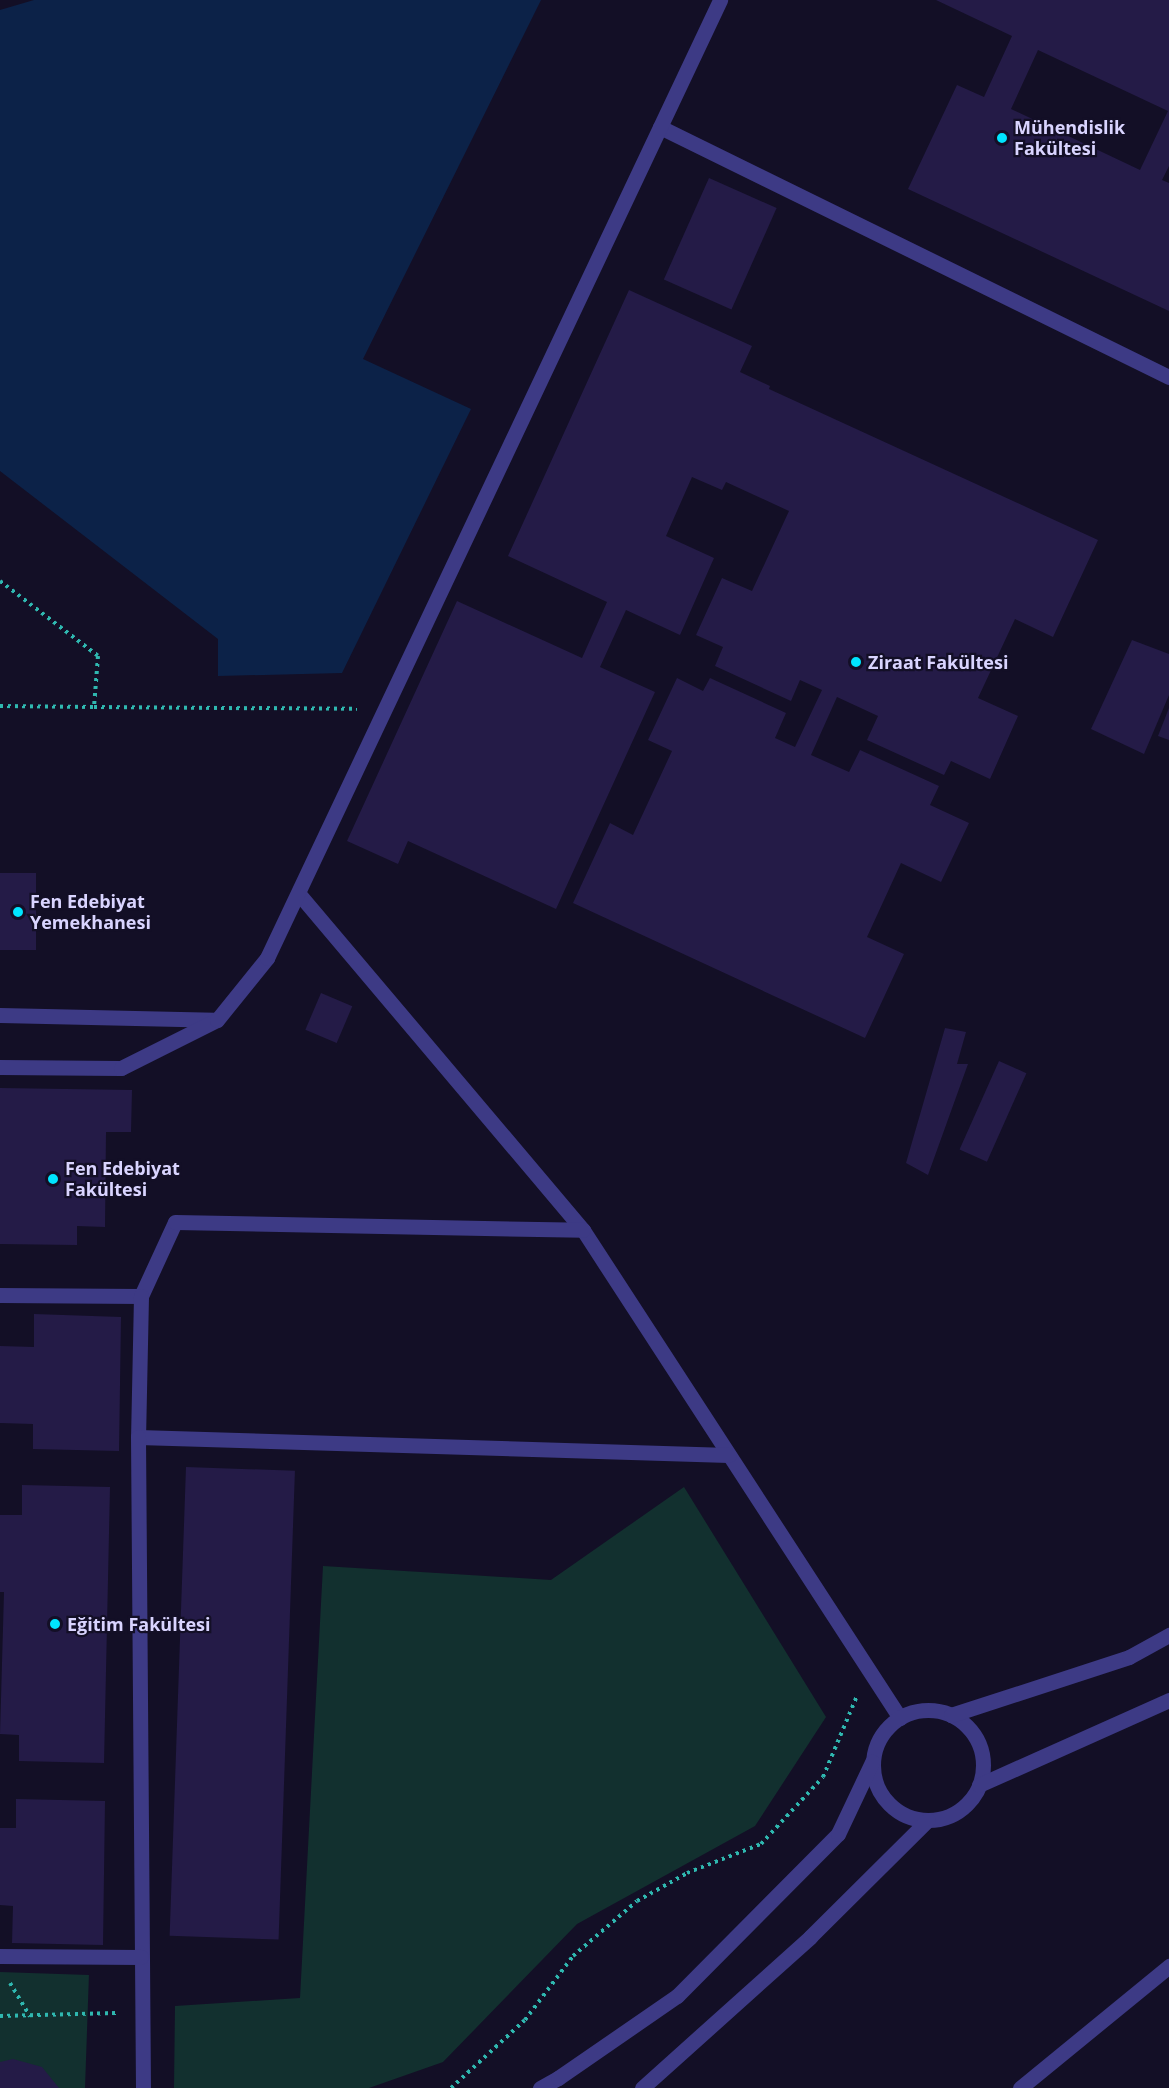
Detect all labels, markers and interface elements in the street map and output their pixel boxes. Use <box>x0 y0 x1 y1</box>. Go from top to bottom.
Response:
place label: Mühendislik Fakültesi <box>1014 117 1125 160</box>
marker: Mühendislik Fakültesi <box>995 131 1009 145</box>
place label: Ziraat Fakültesi <box>868 651 1008 673</box>
marker: Ziraat Fakültesi <box>849 655 863 669</box>
place label: Fen Edebiyat Yemekhanesi <box>30 891 151 934</box>
marker: Fen Edebiyat Yemekhanesi <box>11 905 25 919</box>
place label: Fen Edebiyat Fakültesi <box>65 1158 180 1200</box>
marker: Fen Edebiyat Fakültesi <box>46 1172 60 1186</box>
place label: Eğitim Fakültesi <box>67 1613 211 1635</box>
marker: Eğitim Fakültesi <box>48 1617 62 1631</box>

